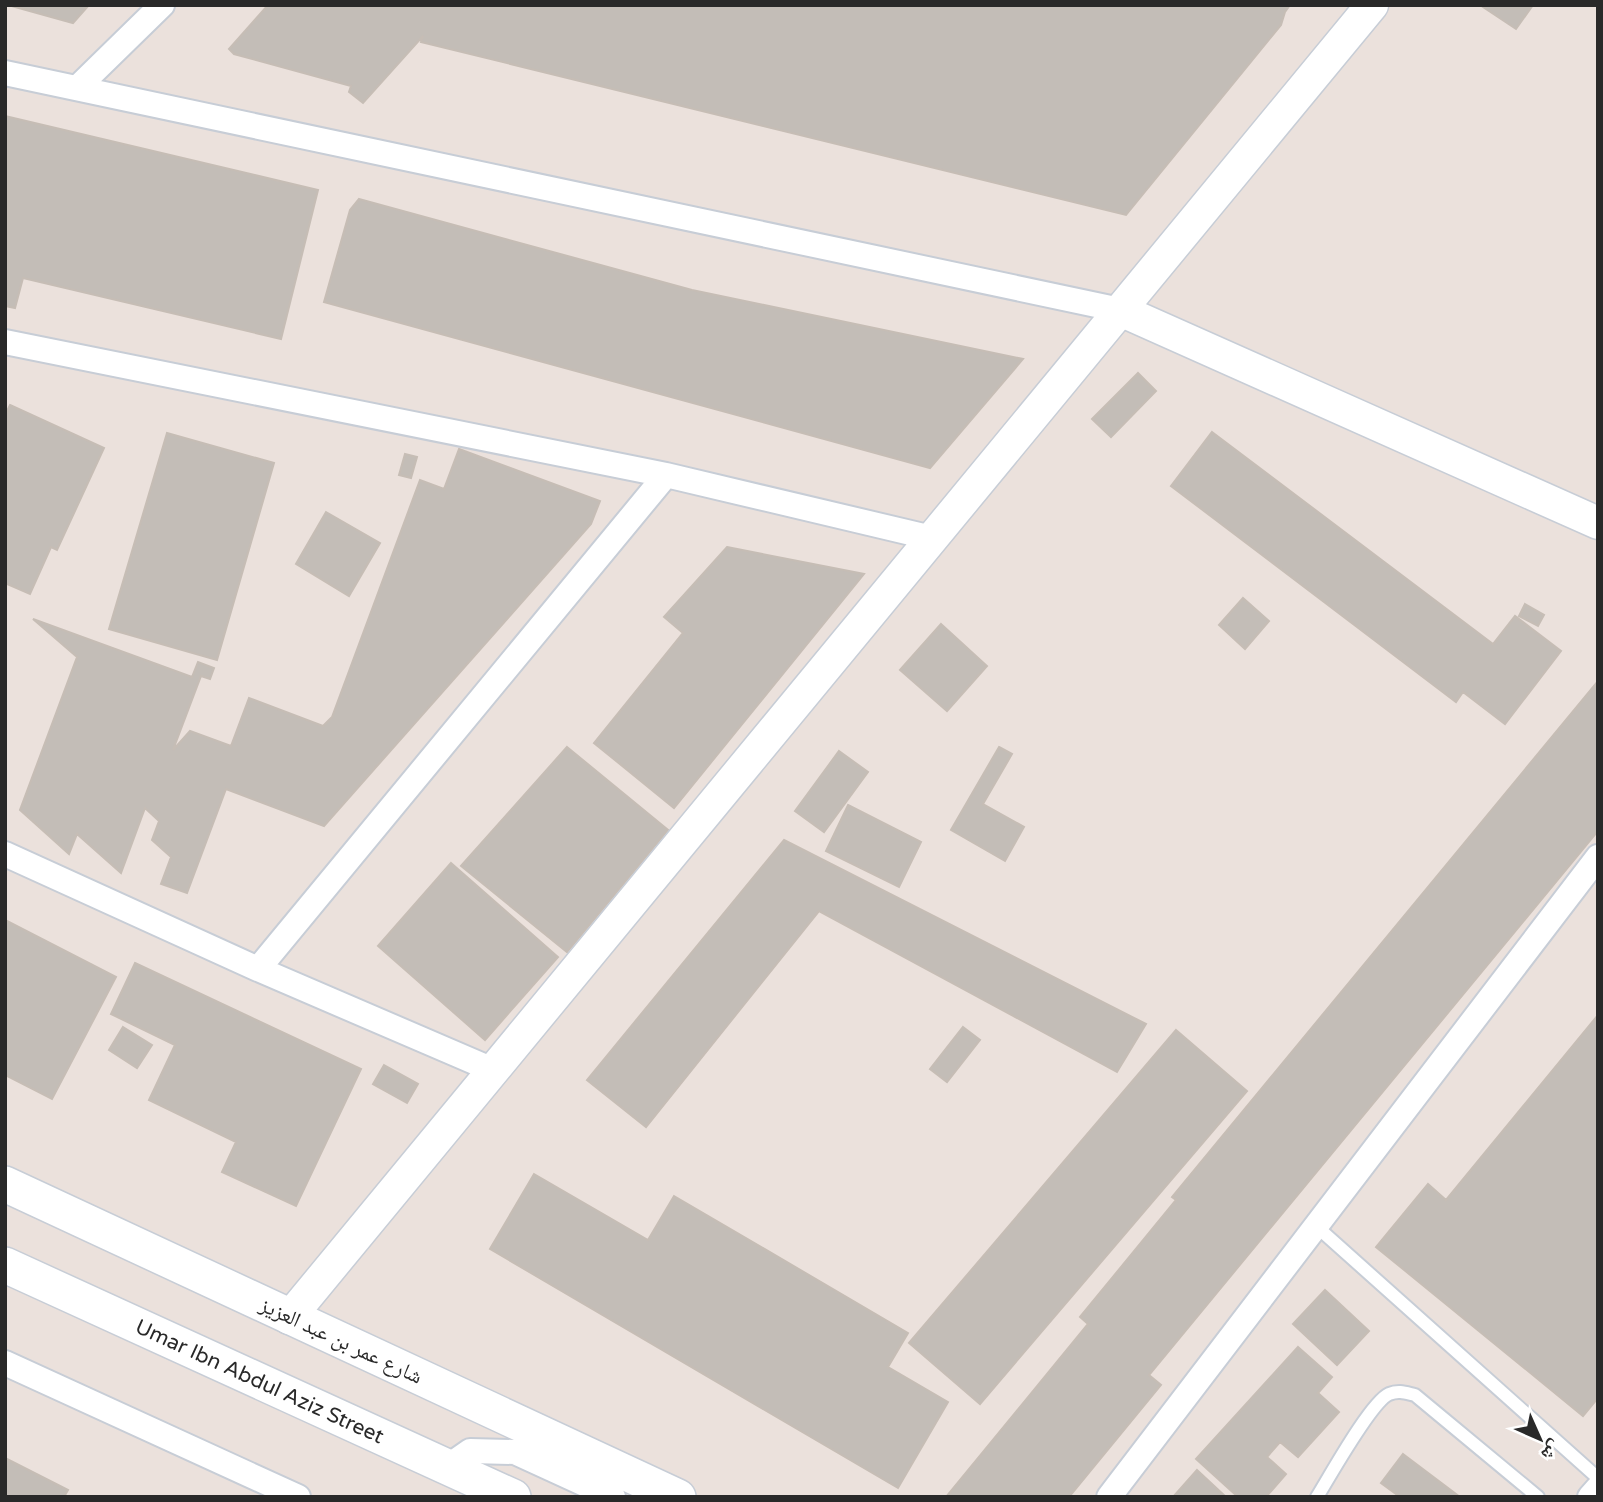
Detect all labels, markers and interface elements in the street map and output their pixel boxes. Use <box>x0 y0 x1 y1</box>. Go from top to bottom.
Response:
street label: شارع عمر بن عبد العزيز <box>255 1292 426 1390</box>
street label: Umar Ibn Abdul Aziz Street <box>132 1314 388 1449</box>
north arrow <box>1505 1404 1575 1474</box>
text: ش <box>1536 1435 1566 1465</box>

